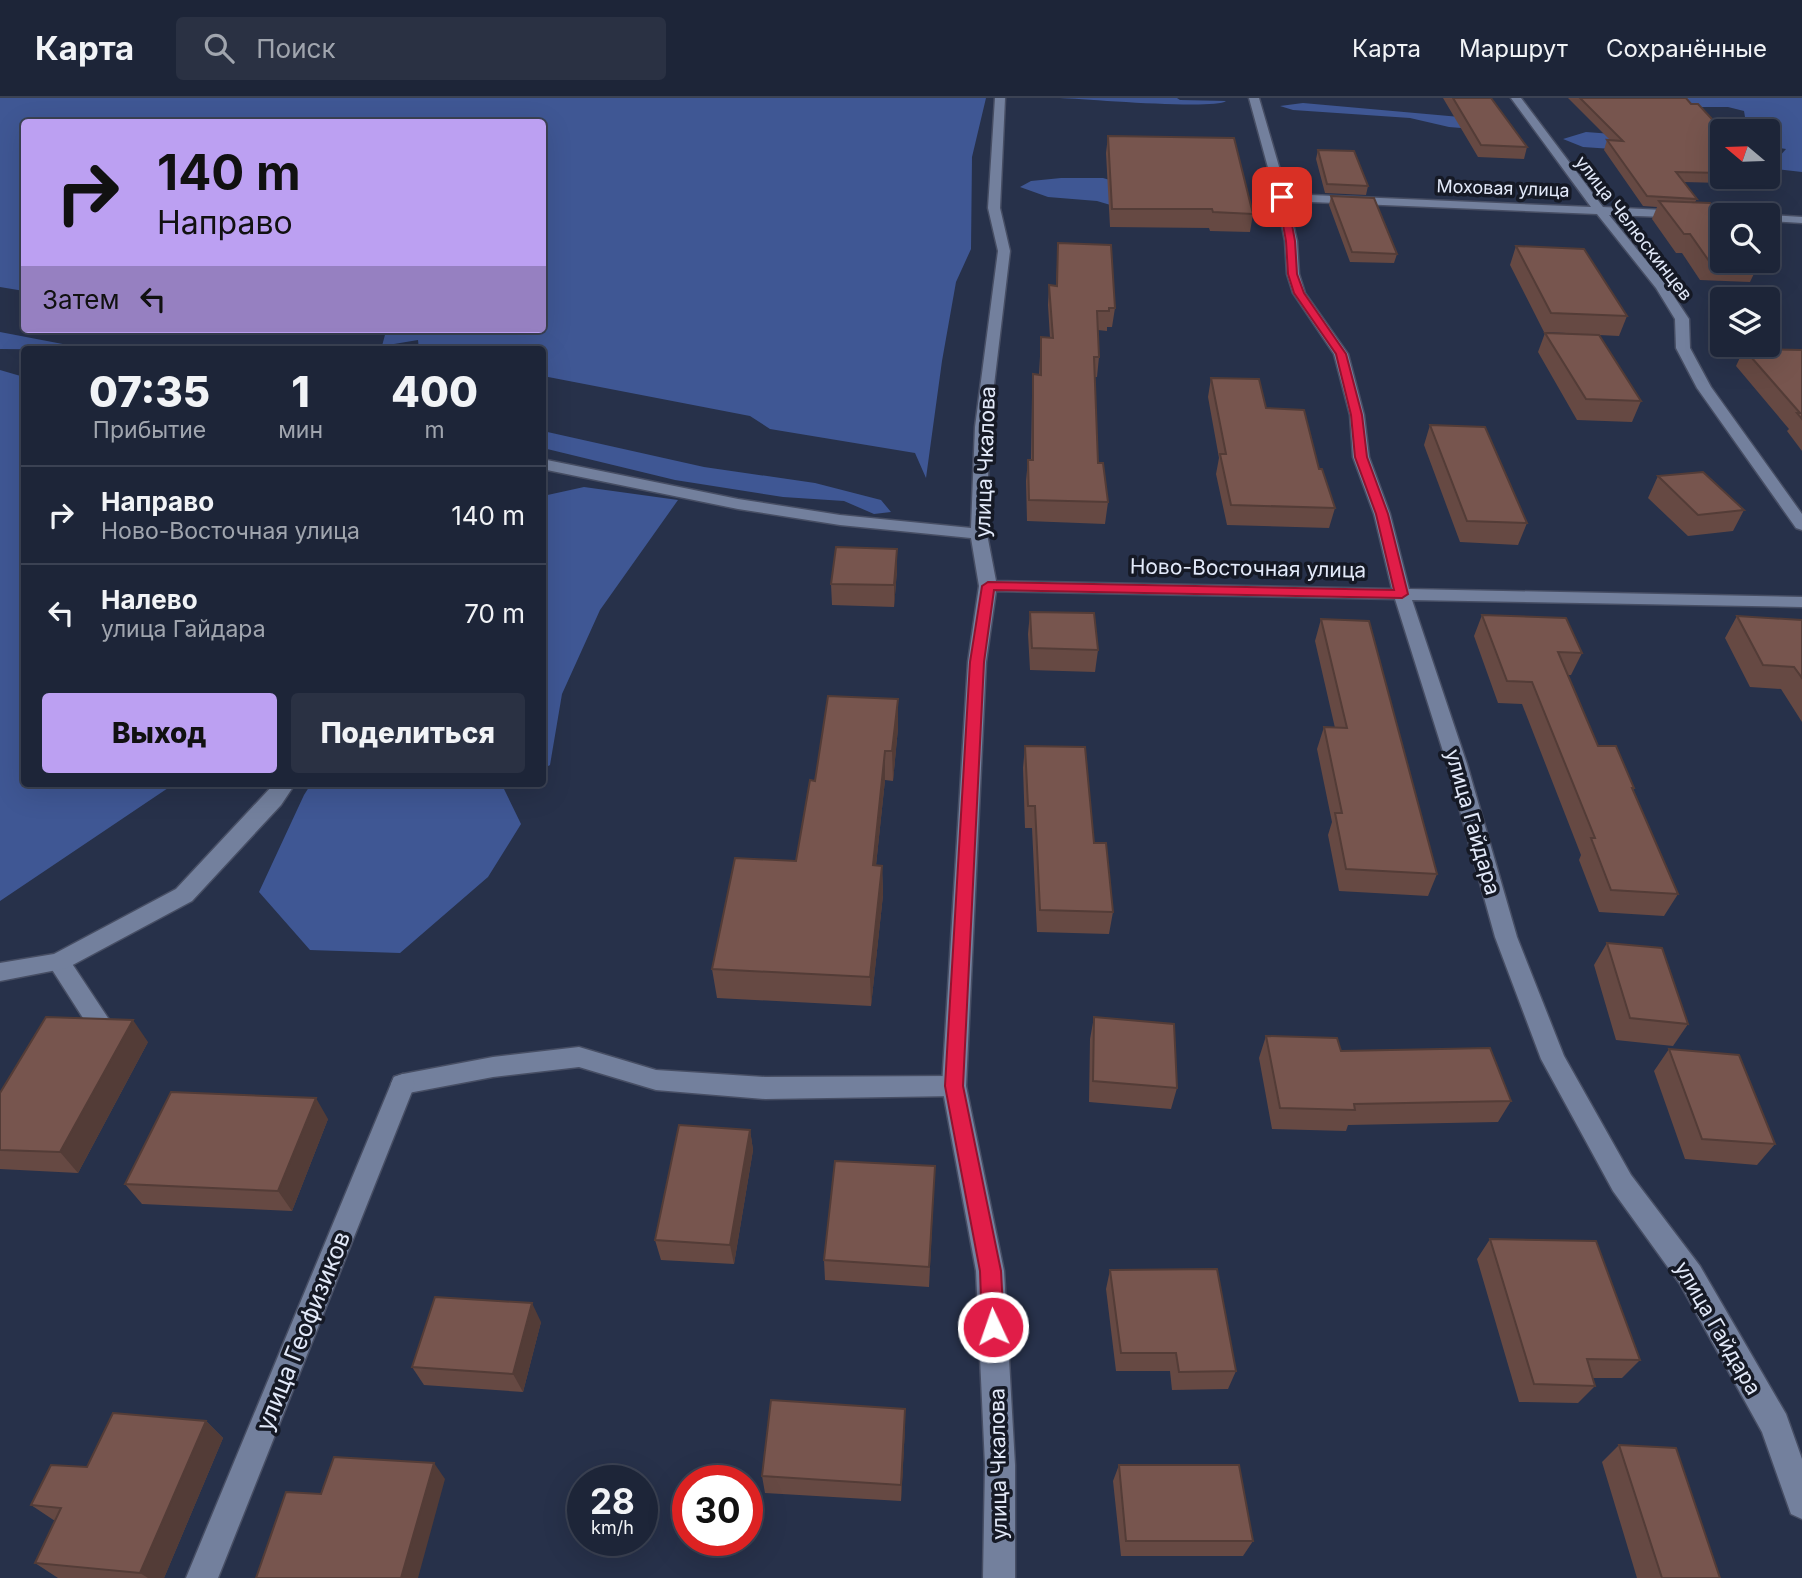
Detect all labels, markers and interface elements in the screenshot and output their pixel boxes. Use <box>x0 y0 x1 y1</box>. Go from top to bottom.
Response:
search box <box>176 17 666 80</box>
text: Карта <box>35 28 134 68</box>
icon: search <box>200 29 238 67</box>
text: Поиск <box>256 33 335 64</box>
text: Карта <box>1352 34 1421 63</box>
text: Маршрут <box>1459 34 1568 63</box>
text: Сохранённые <box>1606 34 1767 63</box>
north arrow <box>1710 119 1780 189</box>
map controls <box>1710 119 1780 357</box>
text: 140 m <box>157 143 301 202</box>
icon: right <box>42 147 133 238</box>
street label: улица Челюскинцев <box>1571 152 1697 304</box>
pin <box>1252 167 1312 227</box>
street label: Моховая улица <box>1436 175 1570 201</box>
icon: arrive <box>1263 178 1301 216</box>
text: Направо <box>157 203 293 242</box>
button: search <box>1710 203 1780 273</box>
icon: left <box>134 280 172 318</box>
text: Затем <box>42 284 120 315</box>
button: layers <box>1710 287 1780 357</box>
text: 07:35 <box>89 366 210 417</box>
text: 1 <box>291 366 310 417</box>
text: 400 <box>391 366 478 417</box>
street label: улица Чкалова <box>970 386 1000 538</box>
text: Прибытие <box>93 416 206 444</box>
text: мин <box>278 416 323 444</box>
text: m <box>424 416 445 444</box>
text: Направо <box>101 486 214 517</box>
icon: right <box>42 496 80 534</box>
text: 140 m <box>451 500 525 531</box>
text: Ново-Восточная улица <box>101 517 360 545</box>
street label: Ново-Восточная улица <box>1130 553 1366 583</box>
text: Налево <box>101 584 198 615</box>
icon: left <box>42 594 80 632</box>
text: 70 m <box>464 598 525 629</box>
text: улица Гайдара <box>101 615 266 643</box>
button: Выход <box>42 693 277 773</box>
button: Поделиться <box>291 693 525 773</box>
street label: улица Гайдара <box>1440 746 1506 898</box>
street label: улица Геофизиков <box>250 1227 356 1435</box>
street label: улица Гайдара <box>1670 1257 1766 1399</box>
position arrow <box>956 1290 1030 1364</box>
street label: улица Чкалова <box>984 1388 1012 1540</box>
speed limit sign: 30 <box>672 1465 763 1556</box>
text: 28 <box>590 1480 635 1522</box>
text: km/h <box>591 1517 634 1538</box>

